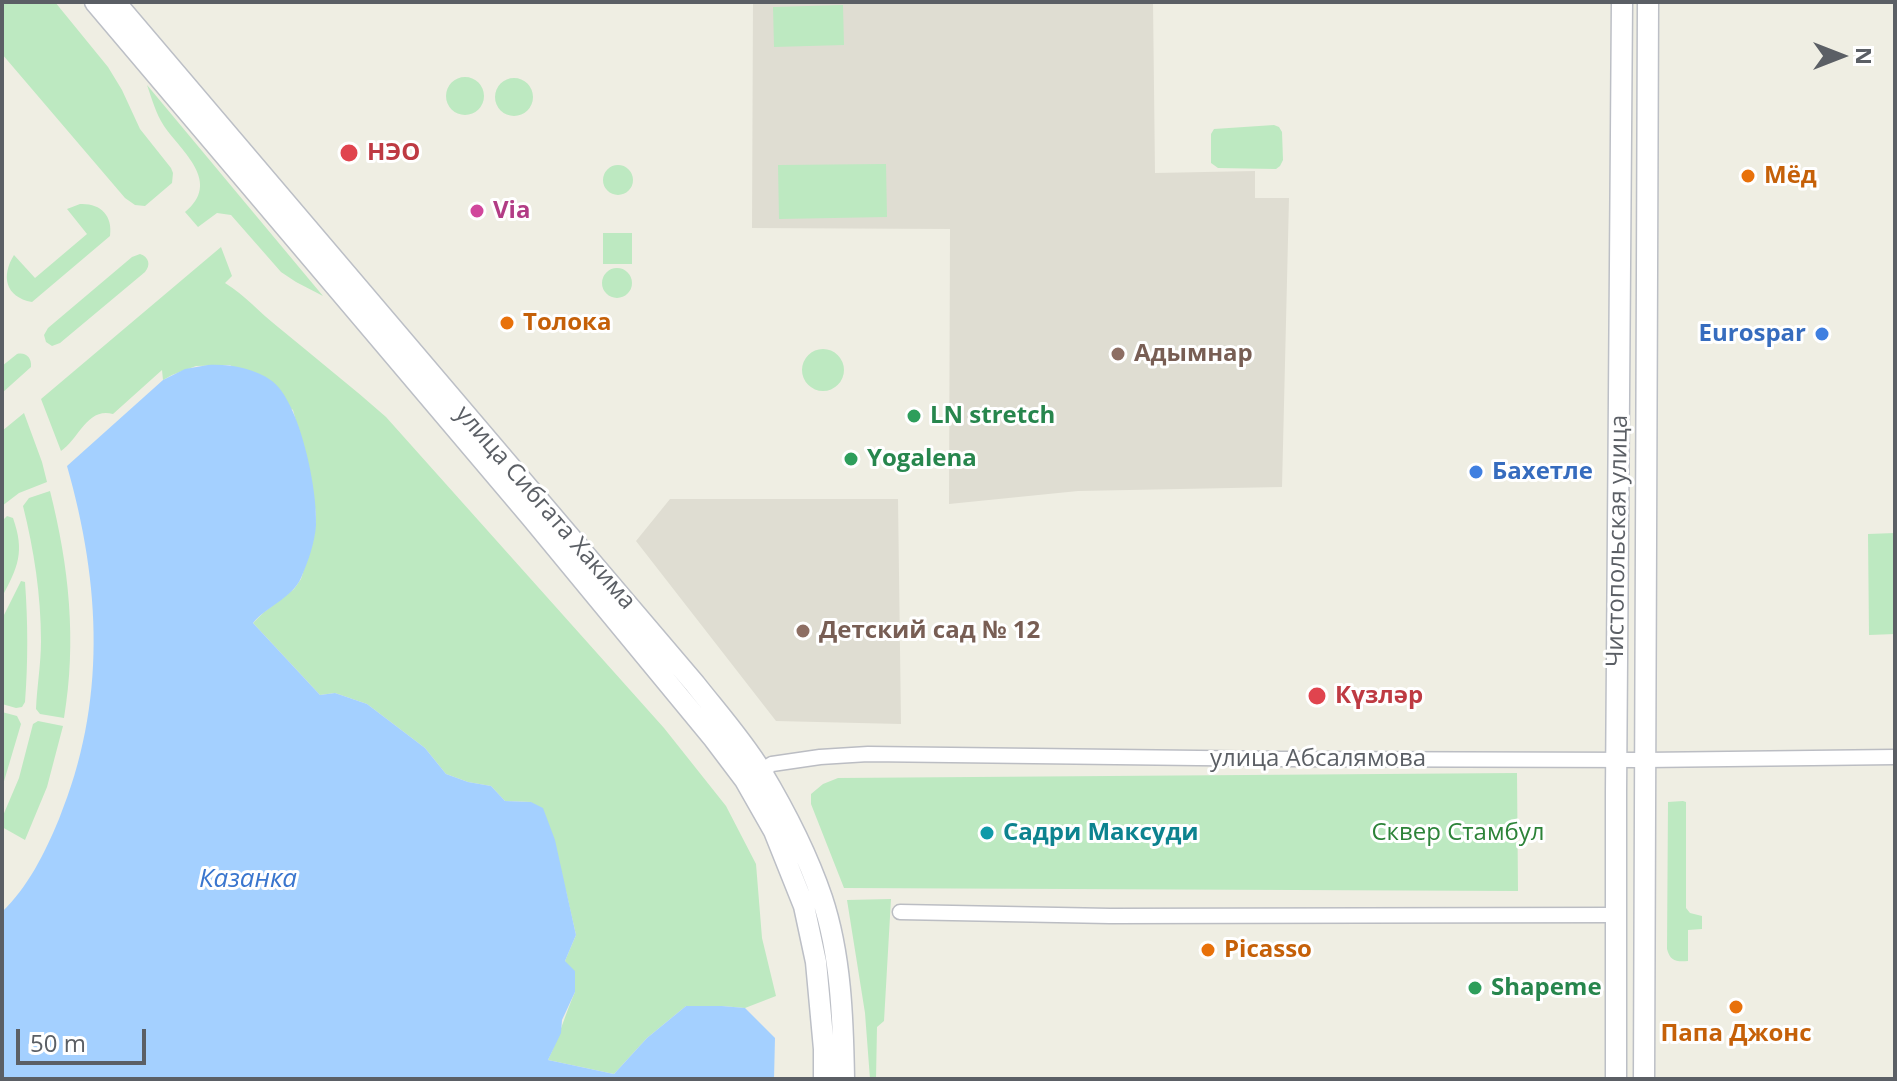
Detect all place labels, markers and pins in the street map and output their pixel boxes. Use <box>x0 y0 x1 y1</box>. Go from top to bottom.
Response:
place label: НЭО <box>367 139 420 167</box>
marker: НЭО <box>338 142 360 164</box>
place label: Мёд <box>1764 162 1817 190</box>
marker: Мёд <box>1739 167 1757 185</box>
place label: Via <box>493 197 530 225</box>
marker: Via <box>468 202 486 220</box>
place label: Толока <box>523 309 611 337</box>
marker: Толока <box>498 314 516 332</box>
place label: Eurospar <box>1699 320 1806 348</box>
marker: Eurospar <box>1813 325 1831 343</box>
place label: Адымнар <box>1134 340 1253 368</box>
marker: Адымнар <box>1109 345 1127 363</box>
place label: LN stretch <box>930 402 1055 430</box>
marker: LN stretch <box>905 407 923 425</box>
place label: Yogalena <box>867 445 977 473</box>
marker: Yogalena <box>842 450 860 468</box>
place label: Бахетле <box>1492 458 1593 486</box>
marker: Бахетле <box>1467 463 1485 481</box>
place label: Детский сад № 12 <box>819 617 1040 645</box>
marker: Детский сад № 12 <box>794 622 812 640</box>
place label: Күзләр <box>1335 682 1423 710</box>
marker: Күзләр <box>1306 685 1328 707</box>
place label: Садри Максуди <box>1003 819 1199 847</box>
marker: Садри Максуди <box>978 824 996 842</box>
place label: Picasso <box>1224 936 1312 964</box>
marker: Picasso <box>1199 941 1217 959</box>
place label: Shapeme <box>1491 974 1602 1002</box>
marker: Shapeme <box>1466 979 1484 997</box>
marker: Папа Джонс <box>1727 998 1745 1016</box>
place label: Папа Джонс <box>1660 1020 1812 1048</box>

